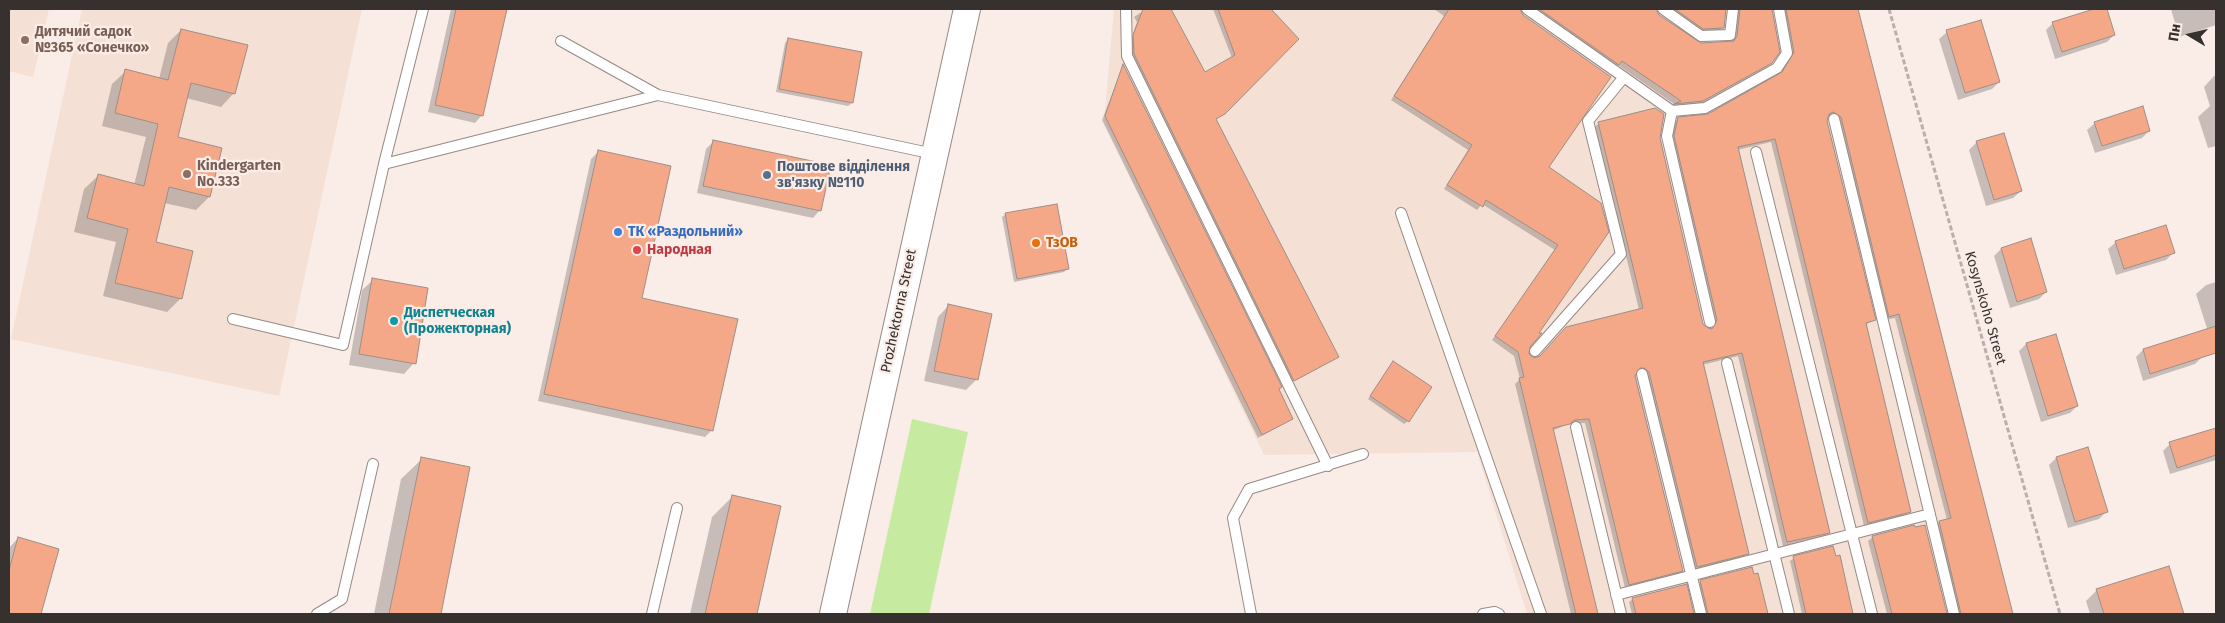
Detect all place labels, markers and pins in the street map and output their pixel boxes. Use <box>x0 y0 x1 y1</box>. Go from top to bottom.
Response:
place label: Дитячий садок №365 «Сонечко» <box>35 24 149 56</box>
marker: Дитячий садок №365 «Сонечко» <box>19 34 31 46</box>
place label: Kindergarten No.333 <box>197 158 281 190</box>
place label: Поштове відділення зв'язку №110 <box>777 159 910 192</box>
marker: Kindergarten No.333 <box>181 168 193 180</box>
marker: Поштове відділення зв'язку №110 <box>761 169 773 181</box>
place label: ТК «Раздольний» <box>628 224 743 240</box>
marker: ТК «Раздольний» <box>612 226 624 238</box>
place label: ТзОВ <box>1046 235 1078 251</box>
marker: ТзОВ <box>1030 237 1042 249</box>
place label: Народная <box>647 242 712 258</box>
marker: Народная <box>631 244 643 256</box>
place label: Диспетческая (Прожекторная) <box>404 305 511 338</box>
marker: Диспетческая (Прожекторная) <box>388 315 400 327</box>

